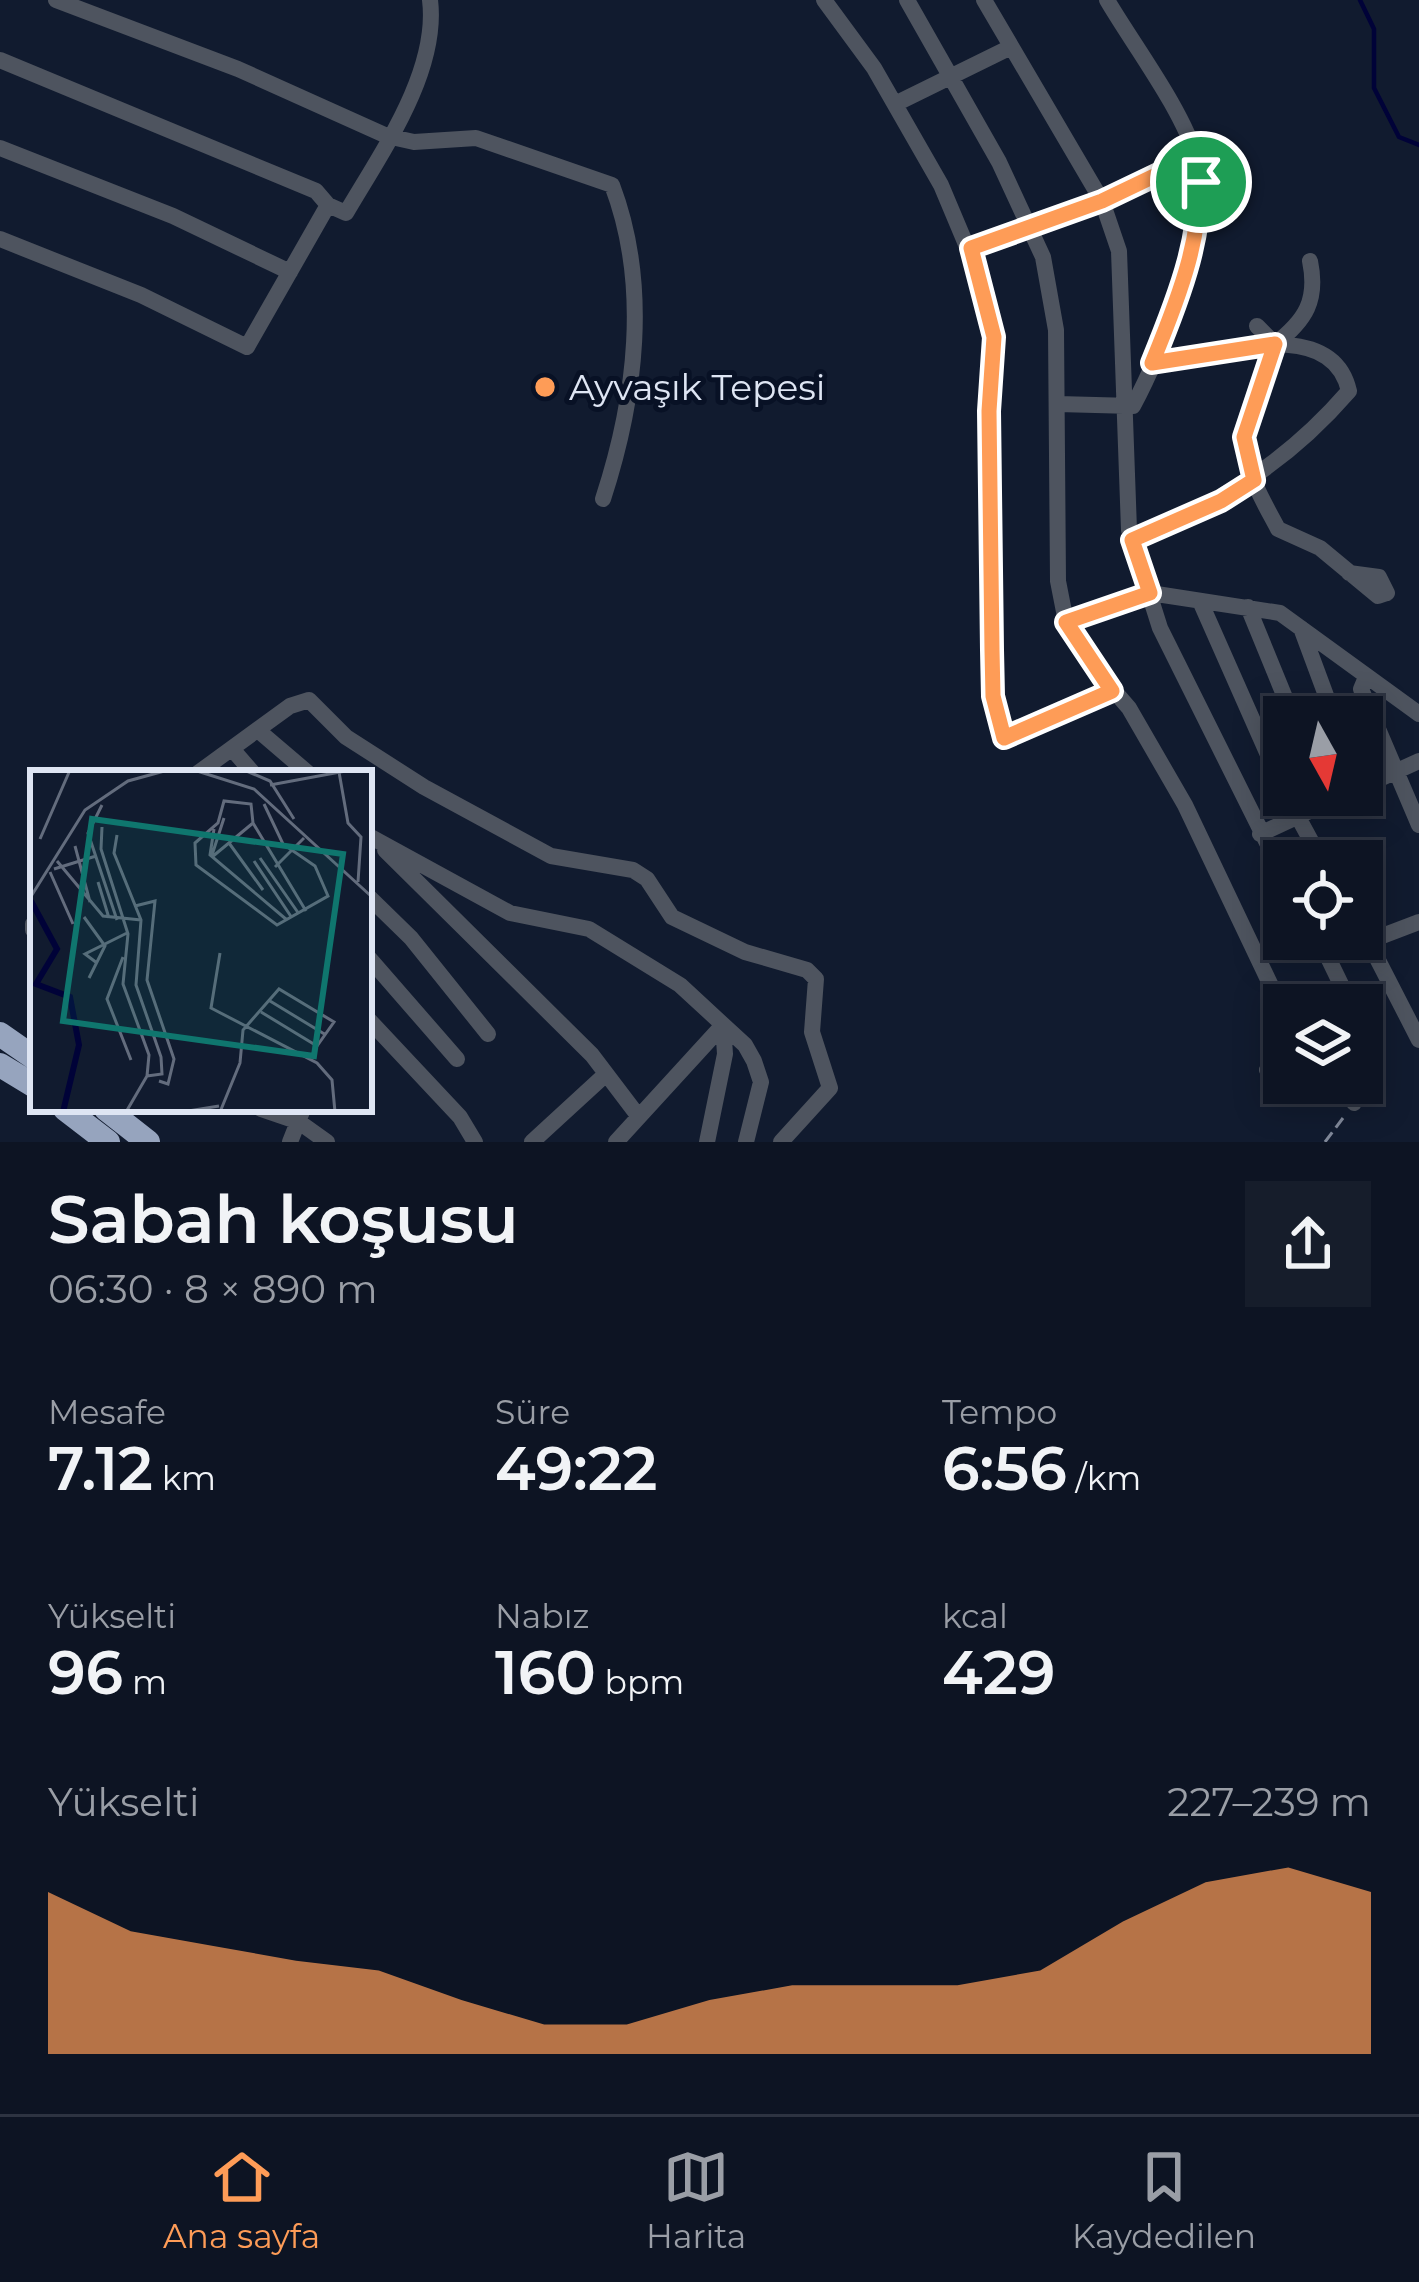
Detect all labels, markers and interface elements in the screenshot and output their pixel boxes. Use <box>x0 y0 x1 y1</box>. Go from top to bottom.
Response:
pin <box>1150 131 1252 233</box>
icon: arrive <box>1168 149 1234 215</box>
place label: Ayvaşık Tepesi <box>569 365 825 409</box>
marker: Ayvaşık Tepesi <box>532 374 558 400</box>
north arrow <box>1263 696 1383 816</box>
map controls <box>1263 696 1383 1104</box>
inset map <box>30 770 372 1112</box>
button: locate <box>1263 840 1383 960</box>
button: layers <box>1263 984 1383 1104</box>
text: Sabah koşusu <box>48 1179 519 1260</box>
button: share <box>1245 1181 1371 1307</box>
text: 06:30 · 8 × 890 m <box>48 1265 378 1313</box>
text: Mesafe <box>48 1392 166 1432</box>
text: Süre <box>495 1392 570 1432</box>
text: Tempo <box>942 1392 1057 1432</box>
text: 7.12 <box>48 1432 153 1505</box>
text: 49:22 <box>495 1432 658 1505</box>
text: 6:56 <box>942 1432 1067 1505</box>
text: km <box>153 1458 216 1498</box>
text: /km <box>1067 1458 1141 1498</box>
text: Yükselti <box>48 1596 176 1636</box>
text: Nabız <box>495 1596 589 1636</box>
text: kcal <box>942 1596 1008 1636</box>
text: 96 <box>48 1636 123 1709</box>
text: 160 <box>495 1636 596 1709</box>
text: 429 <box>942 1636 1055 1709</box>
text: m <box>123 1662 167 1702</box>
text: bpm <box>596 1662 684 1702</box>
text: Yükselti <box>48 1778 199 1826</box>
text: 227–239 m <box>1167 1778 1371 1826</box>
tab: Ana sayfa <box>163 2144 320 2256</box>
tab: Harita <box>646 2144 746 2256</box>
tab: Kaydedilen <box>1072 2144 1256 2256</box>

